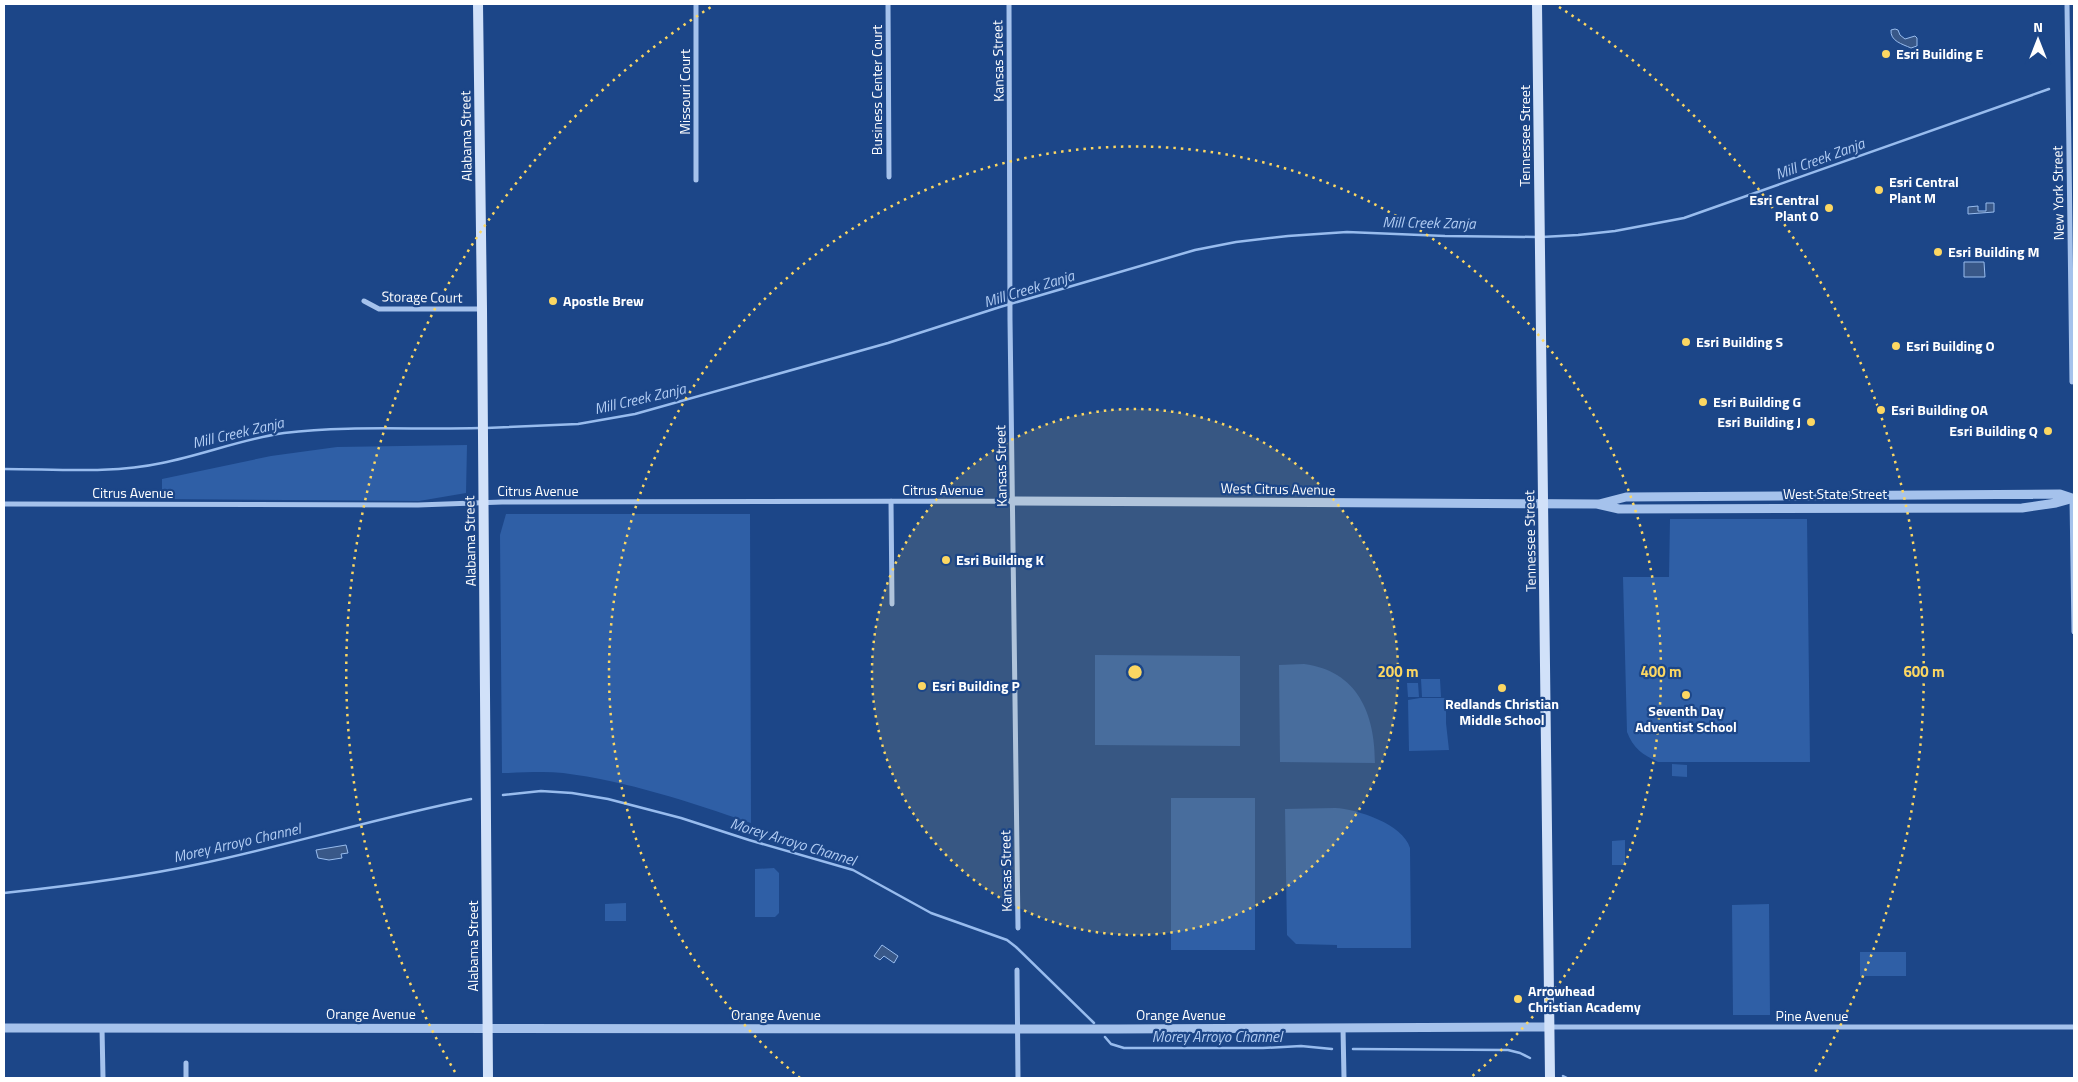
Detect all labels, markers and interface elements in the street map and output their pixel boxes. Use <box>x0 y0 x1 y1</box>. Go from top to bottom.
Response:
north arrow <box>2013 15 2063 65</box>
text: N <box>2033 16 2043 37</box>
street label: Kansas Street <box>986 20 1009 102</box>
street label: Business Center Court <box>866 25 887 155</box>
place label: Esri Building E <box>1896 43 1984 64</box>
marker: Esri Building E <box>1880 48 1892 60</box>
street label: Missouri Court <box>674 49 695 135</box>
street label: Tennessee Street <box>1514 85 1535 187</box>
street label: Alabama Street <box>454 90 477 182</box>
water label: Mill Creek Zanja <box>1772 131 1869 185</box>
street label: New York Street <box>2046 145 2069 241</box>
place label: Esri Central Plant M <box>1889 171 1959 208</box>
marker: Esri Central Plant M <box>1873 184 1885 196</box>
place label: Esri Central Plant O <box>1749 189 1819 226</box>
marker: Esri Central Plant O <box>1823 202 1835 214</box>
water label: Mill Creek Zanja <box>1382 210 1477 235</box>
place label: Esri Building M <box>1948 241 2040 262</box>
marker: Esri Building M <box>1932 246 1944 258</box>
water label: Mill Creek Zanja <box>981 263 1078 313</box>
street label: Storage Court <box>381 285 463 308</box>
place label: Apostle Brew <box>563 290 644 311</box>
marker: Apostle Brew <box>547 295 559 307</box>
place label: Esri Building S <box>1696 331 1784 352</box>
place label: Esri Building O <box>1906 335 1995 356</box>
marker: Esri Building S <box>1680 336 1692 348</box>
marker: Esri Building O <box>1890 340 1902 352</box>
water label: Mill Creek Zanja <box>592 376 689 420</box>
place label: Esri Building G <box>1713 391 1801 412</box>
marker: Esri Building G <box>1697 396 1709 408</box>
place label: Esri Building OA <box>1891 399 1989 420</box>
marker: Esri Building OA <box>1875 404 1887 416</box>
water label: Mill Creek Zanja <box>190 410 287 454</box>
place label: Esri Building J <box>1717 411 1801 432</box>
marker: Esri Building J <box>1805 416 1817 428</box>
place label: Esri Building Q <box>1949 420 2038 441</box>
street label: Kansas Street <box>989 425 1012 507</box>
marker: Esri Building Q <box>2042 425 2054 437</box>
street label: West Citrus Avenue <box>1220 477 1336 500</box>
street label: Citrus Avenue <box>902 479 984 500</box>
street label: Citrus Avenue <box>497 480 579 501</box>
street label: Citrus Avenue <box>92 482 174 503</box>
street label: West State Street <box>1783 483 1887 504</box>
street label: Tennessee Street <box>1518 490 1541 592</box>
street label: Alabama Street <box>458 495 481 587</box>
place label: Esri Building K <box>956 549 1045 570</box>
marker: Esri Building K <box>940 554 952 566</box>
text: 200 m <box>1377 660 1419 683</box>
text: 400 m <box>1640 660 1682 683</box>
text: 600 m <box>1903 660 1945 683</box>
centre of rings <box>1126 663 1144 681</box>
place label: Esri Building P <box>932 675 1020 696</box>
marker: Esri Building P <box>916 680 928 692</box>
marker: Redlands Christian Middle School <box>1496 682 1508 694</box>
marker: Seventh Day Adventist School <box>1680 689 1692 701</box>
place label: Redlands Christian Middle School <box>1445 693 1559 730</box>
place label: Seventh Day Adventist School <box>1635 700 1737 737</box>
water label: Morey Arroyo Channel <box>727 811 861 872</box>
water label: Morey Arroyo Channel <box>171 816 305 868</box>
street label: Kansas Street <box>994 830 1017 912</box>
street label: Alabama Street <box>462 900 483 991</box>
place label: Arrowhead Christian Academy <box>1528 980 1641 1017</box>
marker: Arrowhead Christian Academy <box>1512 993 1524 1005</box>
street label: Orange Avenue <box>326 1003 416 1024</box>
street label: Orange Avenue <box>731 1004 821 1025</box>
street label: Orange Avenue <box>1136 1004 1226 1025</box>
street label: Pine Avenue <box>1776 1005 1848 1026</box>
water label: Morey Arroyo Channel <box>1152 1025 1284 1048</box>

